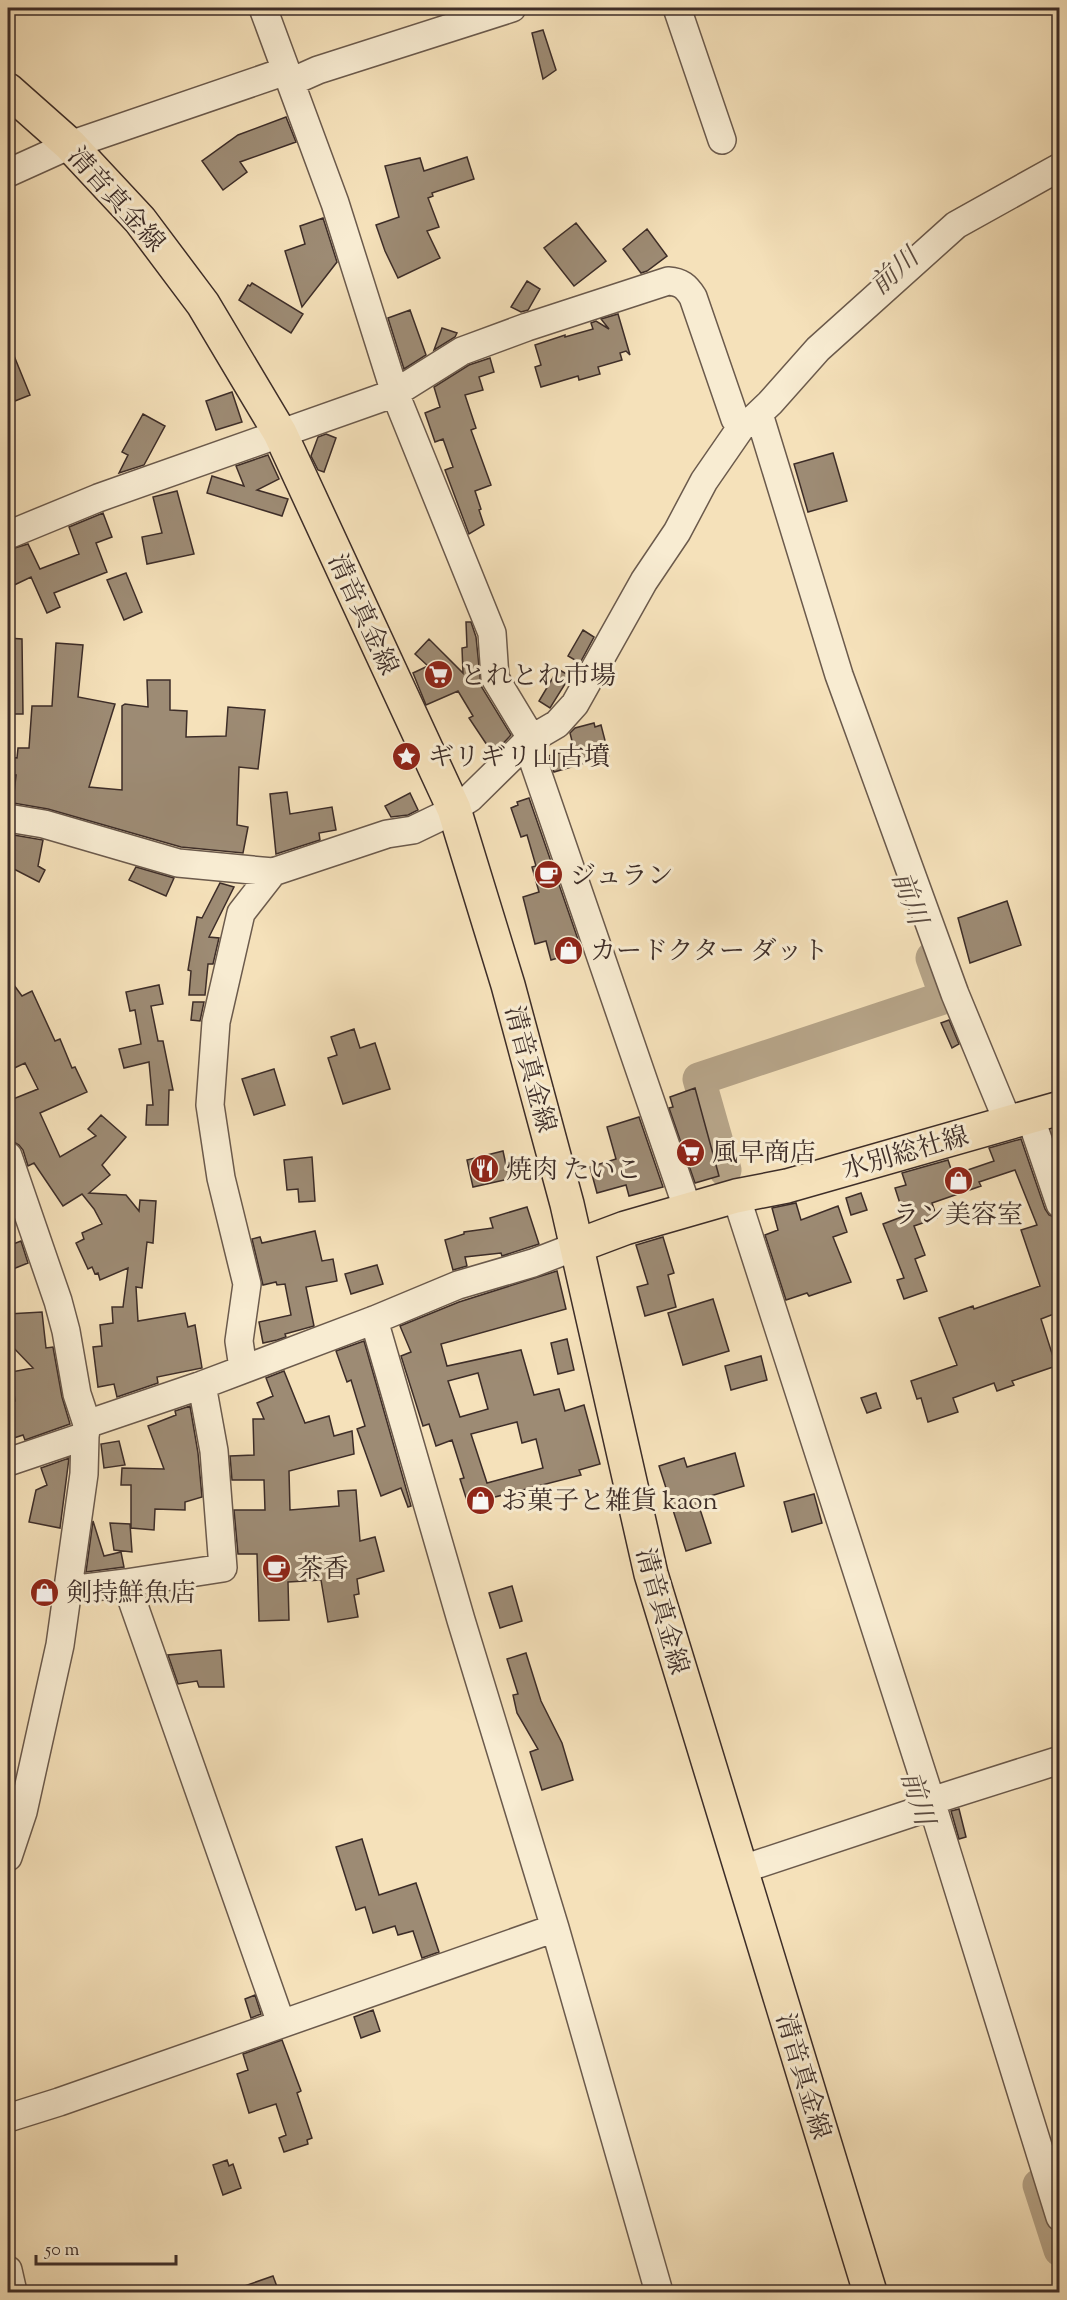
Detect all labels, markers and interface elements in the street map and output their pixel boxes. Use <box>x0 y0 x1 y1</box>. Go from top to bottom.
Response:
street label: 清音真金線 <box>58 140 172 261</box>
water label: 前川 <box>863 238 931 305</box>
street label: 清音真金線 <box>317 548 406 682</box>
supermarket icon: とれとれ市場 <box>423 659 455 691</box>
place label: とれとれ市場 <box>460 659 616 696</box>
place icon: ギリギリ山古墳 <box>391 740 423 772</box>
place label: ギリギリ山古墳 <box>428 740 610 777</box>
cafe icon: ジュラン <box>533 859 565 891</box>
place label: ジュラン <box>570 859 673 896</box>
water label: 前川 <box>880 867 936 934</box>
shop icon: カードクター ダット <box>553 934 585 966</box>
place label: カードクター ダット <box>590 934 829 971</box>
street label: 清音真金線 <box>494 1002 563 1137</box>
street label: 水別総社線 <box>838 1119 973 1190</box>
supermarket icon: 風早商店 <box>675 1136 707 1168</box>
place label: 風早商店 <box>712 1136 816 1173</box>
restaurant icon: 焼肉 たいこ <box>469 1153 501 1185</box>
place label: 焼肉 たいこ <box>506 1153 642 1190</box>
shop icon: ラン美容室 <box>942 1164 974 1196</box>
place label: ラン美容室 <box>893 1198 1023 1235</box>
shop icon: お菓子と雑貨 kaon <box>464 1484 496 1516</box>
place label: お菓子と雑貨 kaon <box>501 1484 718 1521</box>
street label: 清音真金線 <box>625 1544 696 1679</box>
cafe icon: 茶香 <box>260 1552 292 1584</box>
place label: 茶香 <box>297 1552 349 1589</box>
shop icon: 剣持鮮魚店 <box>29 1576 61 1608</box>
place label: 剣持鮮魚店 <box>66 1576 196 1613</box>
water label: 前川 <box>889 1767 943 1833</box>
street label: 清音真金線 <box>765 2009 838 2144</box>
scale bar <box>36 2228 176 2266</box>
text: 50 m <box>44 2238 80 2264</box>

